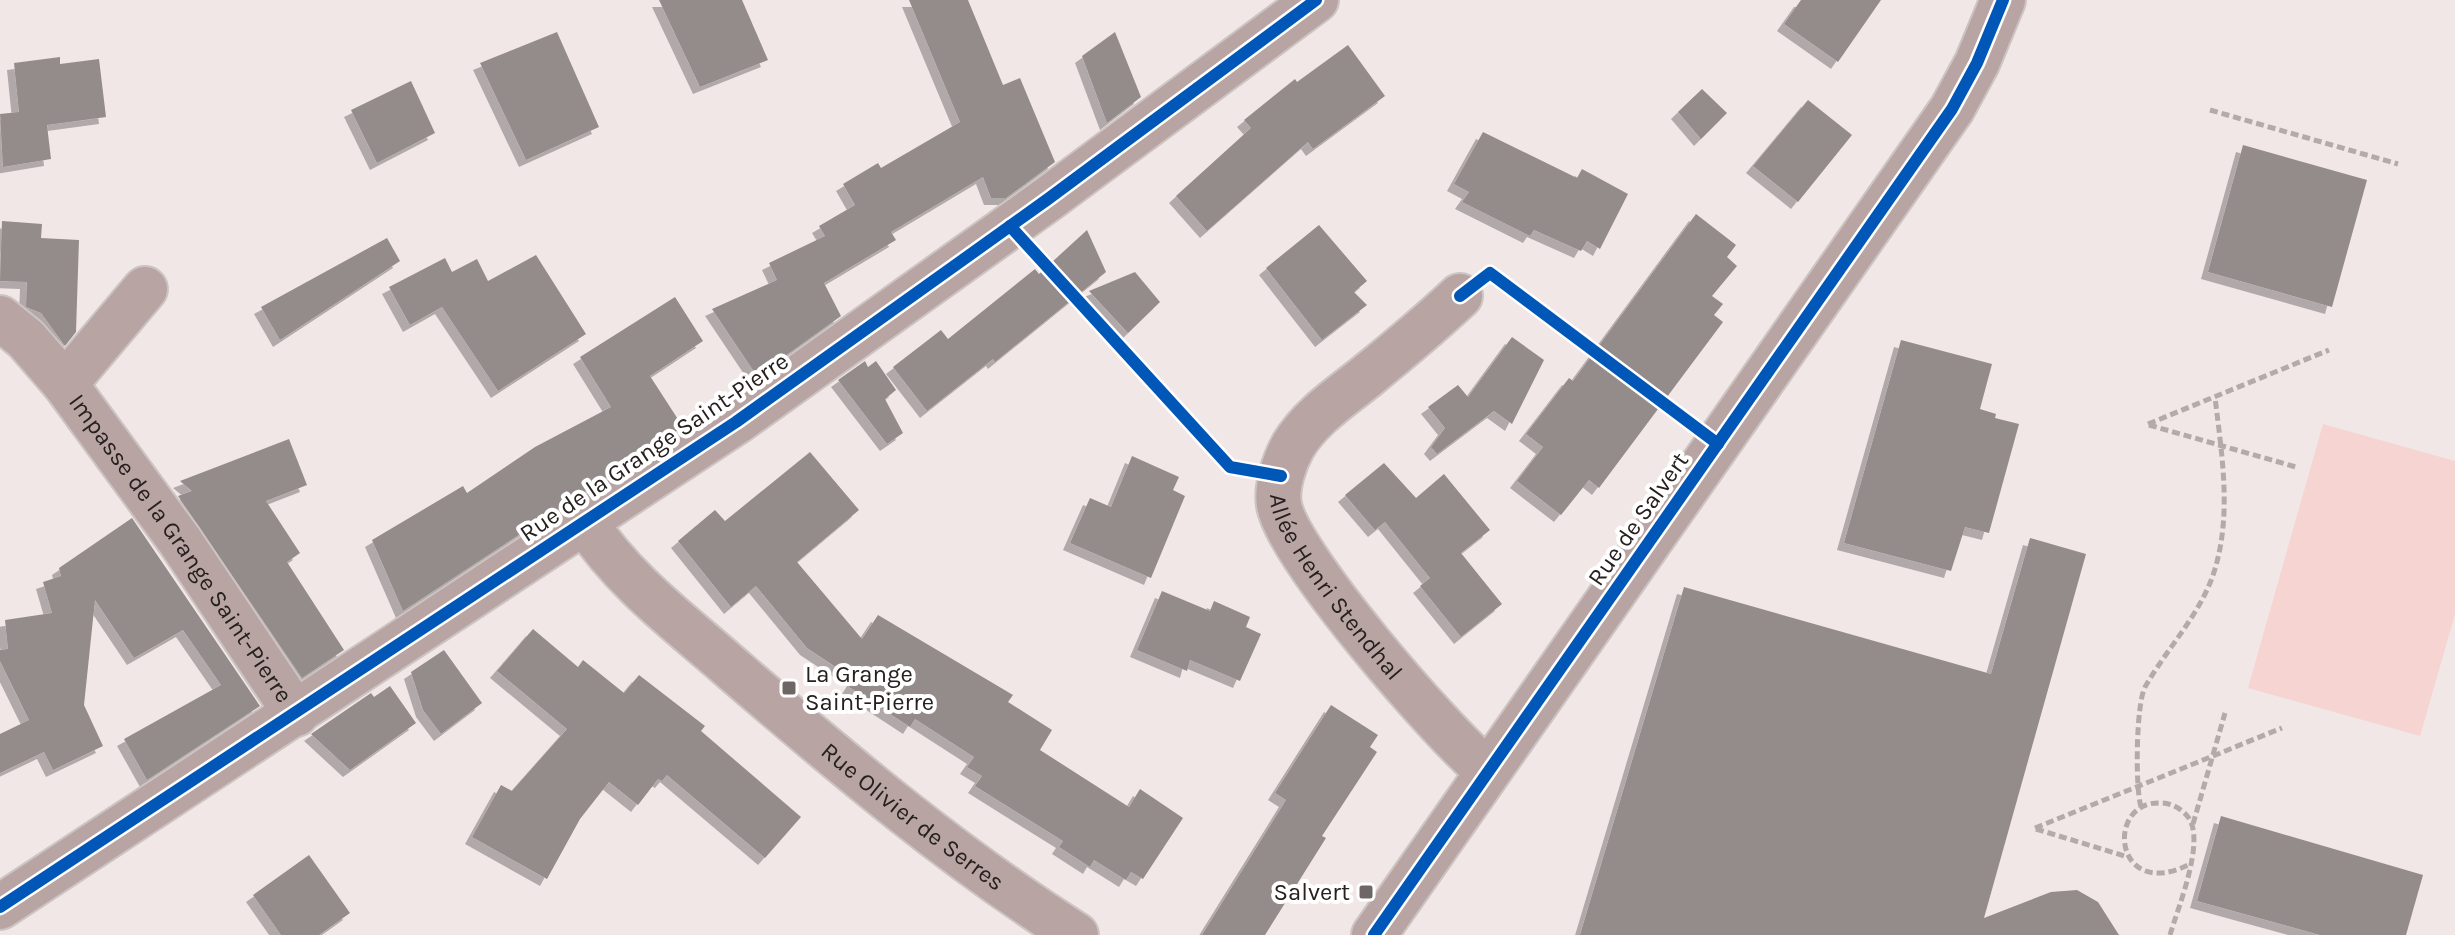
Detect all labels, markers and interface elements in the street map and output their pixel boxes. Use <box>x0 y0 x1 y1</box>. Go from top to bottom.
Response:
street label: Rue de la Grange Saint-Pierre <box>514 347 794 547</box>
street label: Impasse de la Grange Saint-Pierre <box>63 389 298 708</box>
street label: Rue de Salvert <box>1582 447 1694 591</box>
street label: Allée Henri Stendhal <box>1264 493 1408 686</box>
place label: La Grange Saint-Pierre <box>805 660 934 716</box>
marker: La Grange Saint-Pierre <box>780 679 798 697</box>
street label: Rue Olivier de Serres <box>816 737 1010 896</box>
place label: Salvert <box>1273 878 1350 906</box>
marker: Salvert <box>1357 883 1375 901</box>

